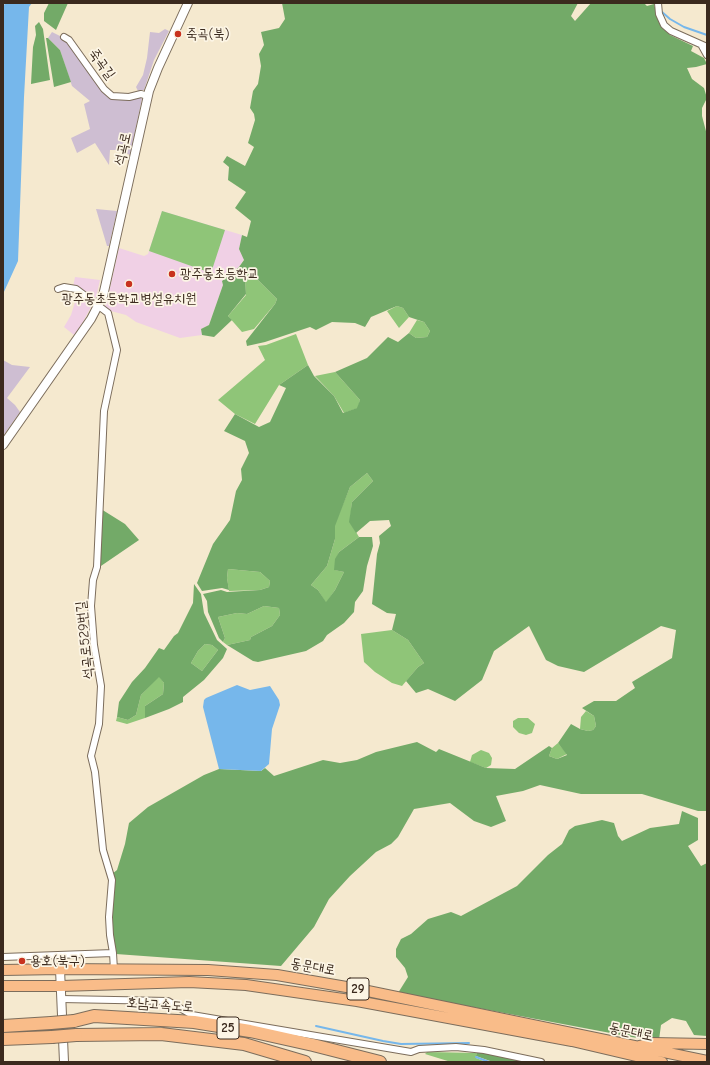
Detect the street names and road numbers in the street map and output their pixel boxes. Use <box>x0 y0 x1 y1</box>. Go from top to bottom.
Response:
street label: 죽곡길 <box>85 45 119 83</box>
street label: 석곡로 <box>111 131 135 167</box>
street label: 석곡로529번길 <box>73 600 97 680</box>
street label: 동문대로 <box>289 955 337 979</box>
road number: 29 <box>347 978 369 1000</box>
street label: 호남고속도로 <box>126 994 194 1016</box>
road number: 25 <box>217 1017 239 1039</box>
street label: 동문대로 <box>607 1019 655 1045</box>

